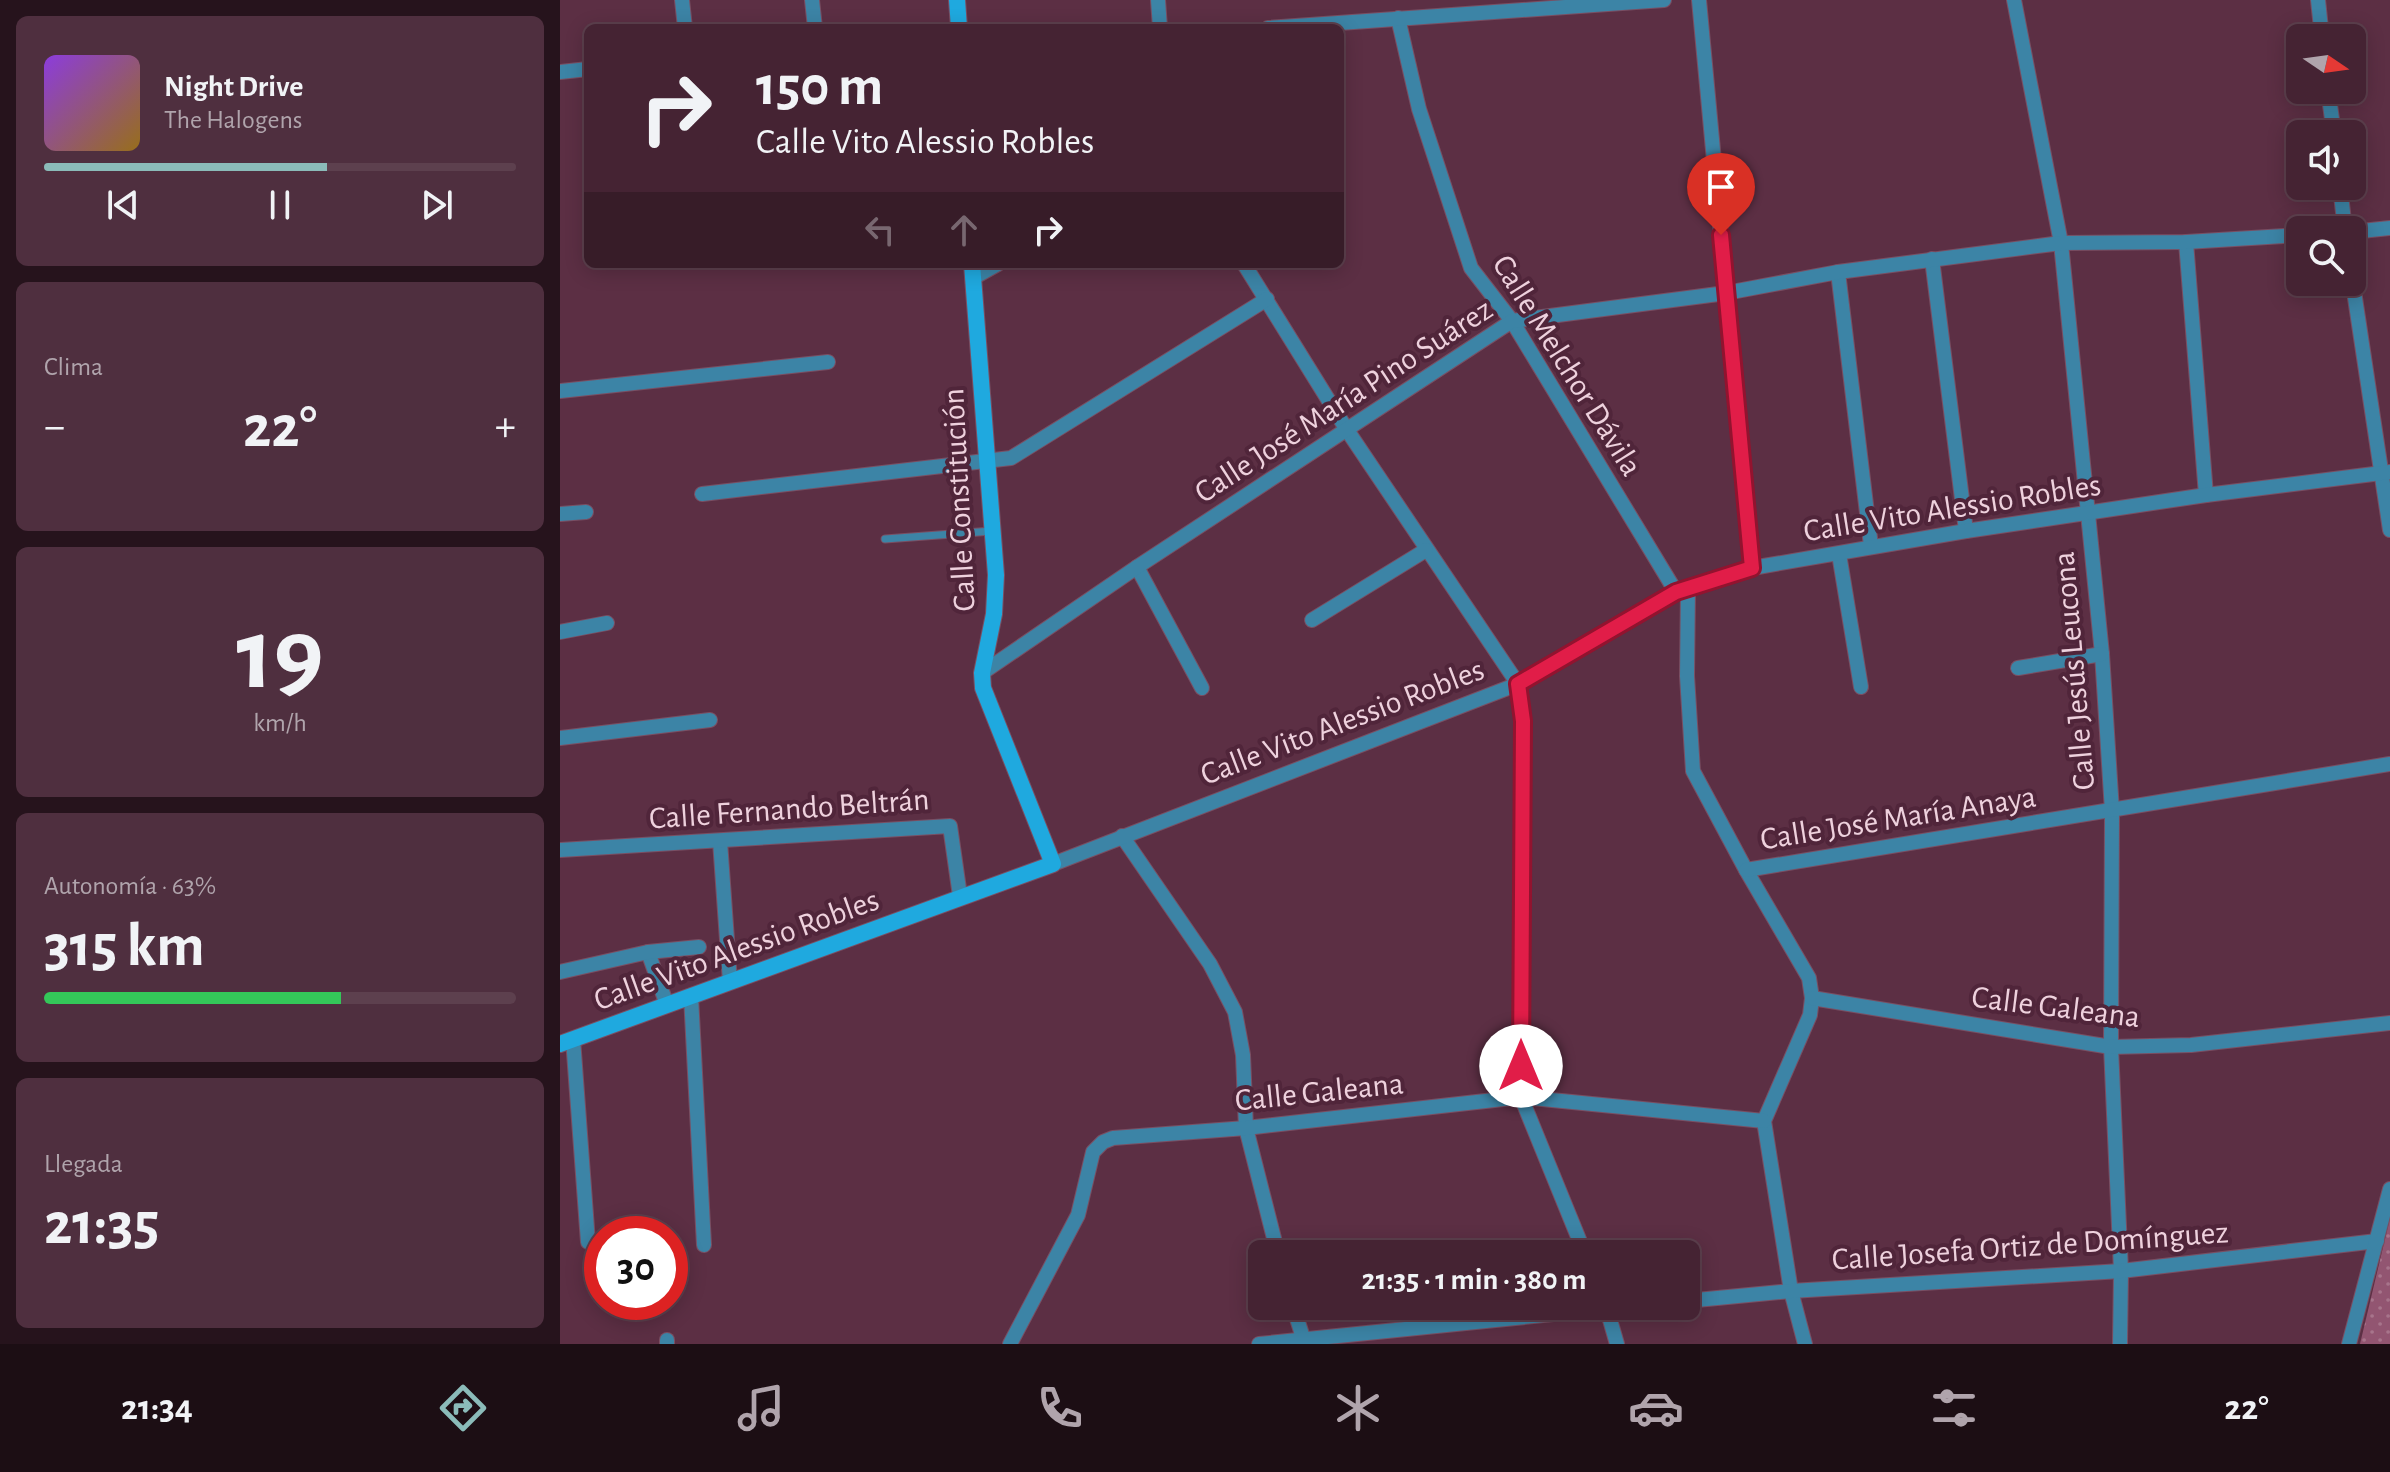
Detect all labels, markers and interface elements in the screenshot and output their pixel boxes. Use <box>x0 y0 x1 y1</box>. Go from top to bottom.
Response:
north arrow <box>2286 24 2366 104</box>
map controls <box>2286 24 2366 296</box>
icon: right <box>624 56 728 160</box>
text: 150 m <box>756 59 883 115</box>
text: Night Drive <box>164 72 303 102</box>
text: The Halogens <box>164 107 302 133</box>
button: sound <box>2286 120 2366 200</box>
text: Calle Vito Alessio Robles <box>756 124 1094 160</box>
pin <box>1687 153 1755 235</box>
icon: arrive <box>1699 165 1743 209</box>
icon: previous <box>101 183 145 227</box>
icon: pause <box>258 183 302 227</box>
icon: next <box>415 183 459 227</box>
icon: left <box>858 208 902 252</box>
icon: ahead <box>942 208 986 252</box>
icon: right <box>1026 208 1070 252</box>
button: search <box>2286 216 2366 296</box>
street label: Calle Melchor Dávila <box>1486 250 1648 482</box>
street label: Calle José María Pino Suárez <box>1189 293 1498 509</box>
text: Clima <box>44 354 103 380</box>
street label: Calle Constitución <box>937 388 981 612</box>
text: 22° <box>243 398 317 458</box>
text: − <box>44 405 65 449</box>
text: + <box>495 405 516 449</box>
street label: Calle Vito Alessio Robles <box>1801 469 2103 547</box>
street label: Calle Jesús Leucona <box>2048 550 2100 792</box>
text: 19 <box>236 604 324 708</box>
street label: Calle Vito Alessio Robles <box>1196 653 1488 791</box>
text: km/h <box>253 710 307 736</box>
street label: Calle José María Anaya <box>1758 780 2038 856</box>
street label: Calle Fernando Beltrán <box>648 783 930 835</box>
text: Autonomía · 63% <box>44 873 216 899</box>
street label: Calle Vito Alessio Robles <box>590 883 883 1016</box>
text: 315 km <box>44 917 205 977</box>
street label: Calle Galeana <box>1970 981 2142 1033</box>
position arrow <box>1479 1024 1563 1108</box>
street label: Calle Galeana <box>1233 1067 1405 1117</box>
text: Llegada <box>44 1151 123 1177</box>
text: 21:35 <box>44 1195 159 1255</box>
speed limit sign: 30 <box>584 1216 688 1320</box>
street label: Calle Josefa Ortiz de Domínguez <box>1831 1216 2230 1276</box>
text: 21:35 · 1 min · 380 m <box>1362 1265 1586 1295</box>
icon: directions <box>435 1380 491 1436</box>
icon: music <box>733 1380 789 1436</box>
icon: phone <box>1032 1380 1088 1436</box>
icon: climate <box>1330 1380 1386 1436</box>
icon: car <box>1628 1380 1684 1436</box>
icon: filters <box>1926 1380 1982 1436</box>
text: 21:34 <box>121 1390 193 1426</box>
text: 22° <box>2224 1390 2269 1426</box>

